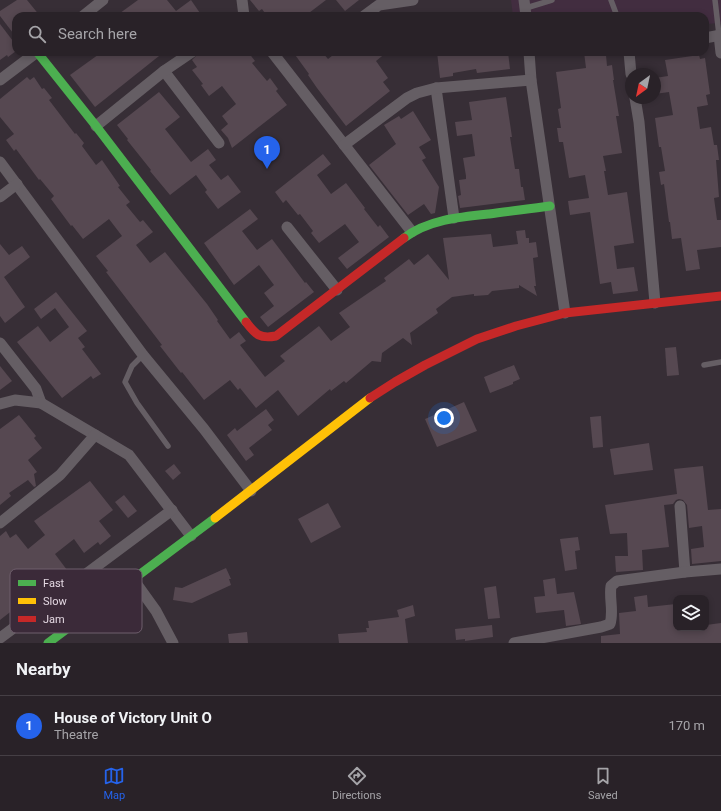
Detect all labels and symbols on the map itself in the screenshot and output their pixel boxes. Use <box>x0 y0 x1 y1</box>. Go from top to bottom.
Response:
north arrow <box>625 68 661 104</box>
pin: 1 <box>254 136 280 169</box>
your location <box>434 408 454 428</box>
legend <box>10 569 142 633</box>
text: Fast <box>43 577 65 590</box>
text: Slow <box>43 595 67 608</box>
text: Jam <box>43 613 65 626</box>

